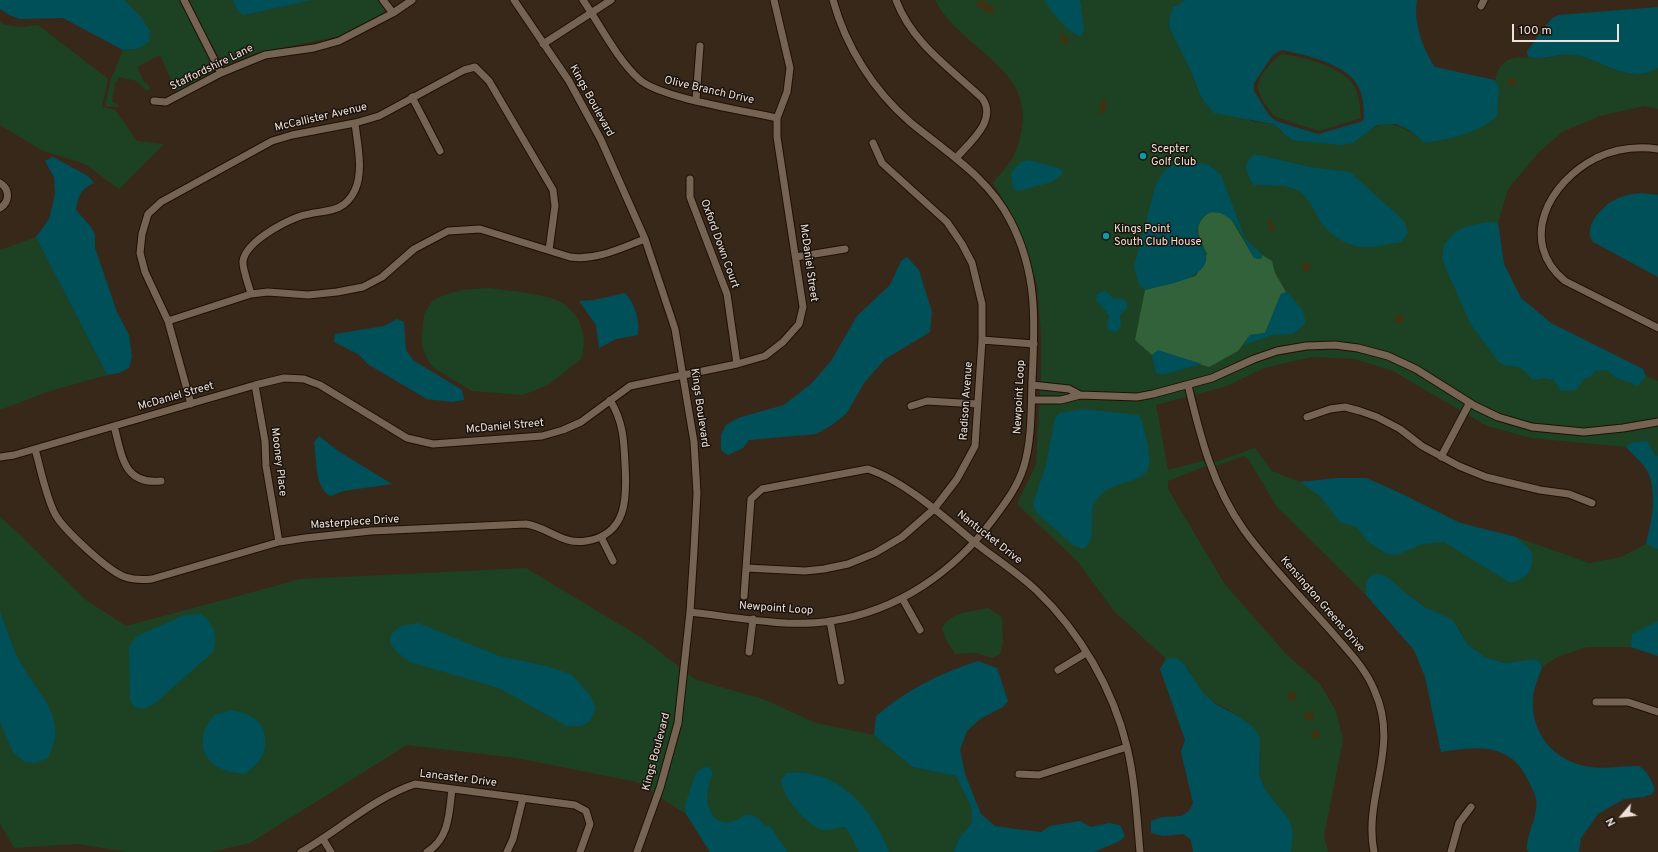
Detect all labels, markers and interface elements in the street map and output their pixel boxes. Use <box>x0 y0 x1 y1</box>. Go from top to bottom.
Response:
scale bar <box>1514 16 1621 42</box>
text: 100 m <box>1519 23 1552 39</box>
street label: Staffordshire Lane <box>168 42 256 94</box>
street label: Kings Boulevard <box>566 63 616 139</box>
street label: Olive Branch Drive <box>663 74 755 108</box>
street label: McCallister Avenue <box>274 101 368 135</box>
place label: Scepter Golf Club <box>1151 143 1196 169</box>
marker: Scepter Golf Club <box>1138 151 1148 161</box>
street label: Oxford Down Court <box>697 198 741 290</box>
street label: McDaniel Street <box>796 223 820 303</box>
place label: Kings Point South Club House <box>1114 223 1201 249</box>
marker: Kings Point South Club House <box>1101 231 1111 241</box>
street label: Newpoint Loop <box>1011 360 1029 434</box>
street label: Radison Avenue <box>958 361 976 441</box>
street label: Kings Boulevard <box>687 367 711 449</box>
street label: McDaniel Street <box>137 380 215 414</box>
street label: McDaniel Street <box>465 417 545 437</box>
street label: Mooney Place <box>267 427 289 497</box>
street label: Nantucket Drive <box>954 508 1024 568</box>
street label: Masterpiece Drive <box>310 513 400 533</box>
street label: Kensington Greens Drive <box>1277 555 1367 655</box>
street label: Newpoint Loop <box>738 600 814 618</box>
street label: Kings Boulevard <box>640 712 674 792</box>
street label: Lancaster Drive <box>419 768 497 790</box>
north arrow <box>1602 796 1642 836</box>
text: N <box>1603 815 1619 828</box>

